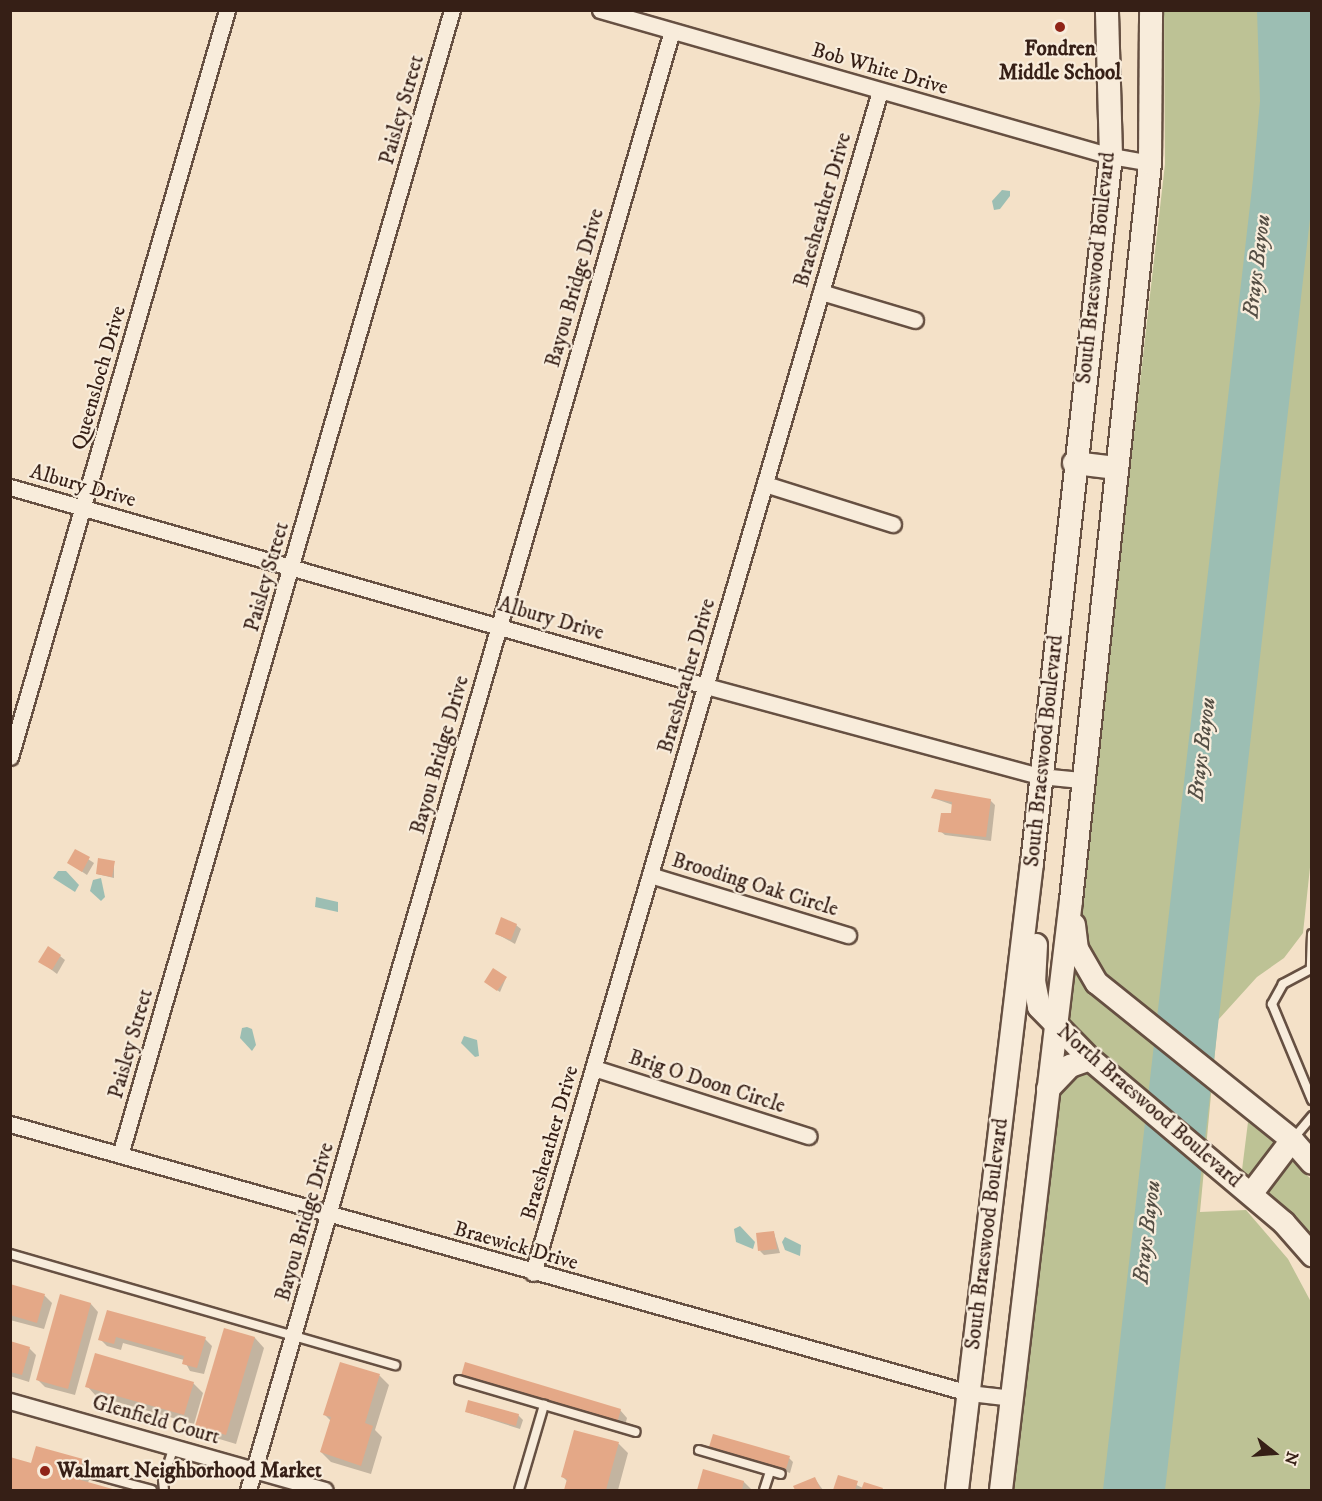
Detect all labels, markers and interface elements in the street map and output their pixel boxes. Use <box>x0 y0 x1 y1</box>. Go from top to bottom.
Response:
marker: Fondren Middle School <box>1053 20 1067 34</box>
place label: Fondren Middle School <box>999 36 1121 86</box>
street label: Bob White Drive <box>809 37 951 101</box>
street label: Paisley Street <box>374 52 430 168</box>
street label: Braesheather Drive <box>789 130 857 290</box>
street label: South Braeswood Boulevard <box>1071 151 1121 385</box>
street label: Bayou Bridge Drive <box>540 206 610 370</box>
water label: Brays Bayou <box>1238 213 1276 319</box>
street label: Queensloch Drive <box>66 303 132 453</box>
street label: Albury Drive <box>27 459 139 513</box>
street label: Paisley Street <box>239 519 295 635</box>
street label: Albury Drive <box>495 592 607 646</box>
street label: Braesheather Drive <box>653 596 721 756</box>
street label: South Braeswood Boulevard <box>1019 634 1069 868</box>
street label: Bayou Bridge Drive <box>405 673 475 837</box>
water label: Brays Bayou <box>1183 696 1221 802</box>
street label: Brooding Oak Circle <box>669 848 841 922</box>
street label: Paisley Street <box>103 986 159 1102</box>
street label: North Braeswood Boulevard <box>1052 1019 1246 1193</box>
street label: Brig O Doon Circle <box>626 1045 788 1119</box>
street label: Braesheather Drive <box>516 1063 584 1223</box>
street label: South Braeswood Boulevard <box>960 1117 1014 1351</box>
street label: Bayou Bridge Drive <box>270 1140 340 1304</box>
water label: Brays Bayou <box>1128 1179 1166 1285</box>
street label: Braewick Drive <box>451 1216 581 1276</box>
street label: Glenfield Court <box>89 1390 223 1450</box>
north arrow <box>1244 1423 1304 1483</box>
text: N <box>1280 1449 1303 1467</box>
place label: Walmart Neighborhood Market <box>57 1458 322 1484</box>
marker: Walmart Neighborhood Market <box>38 1464 52 1478</box>

